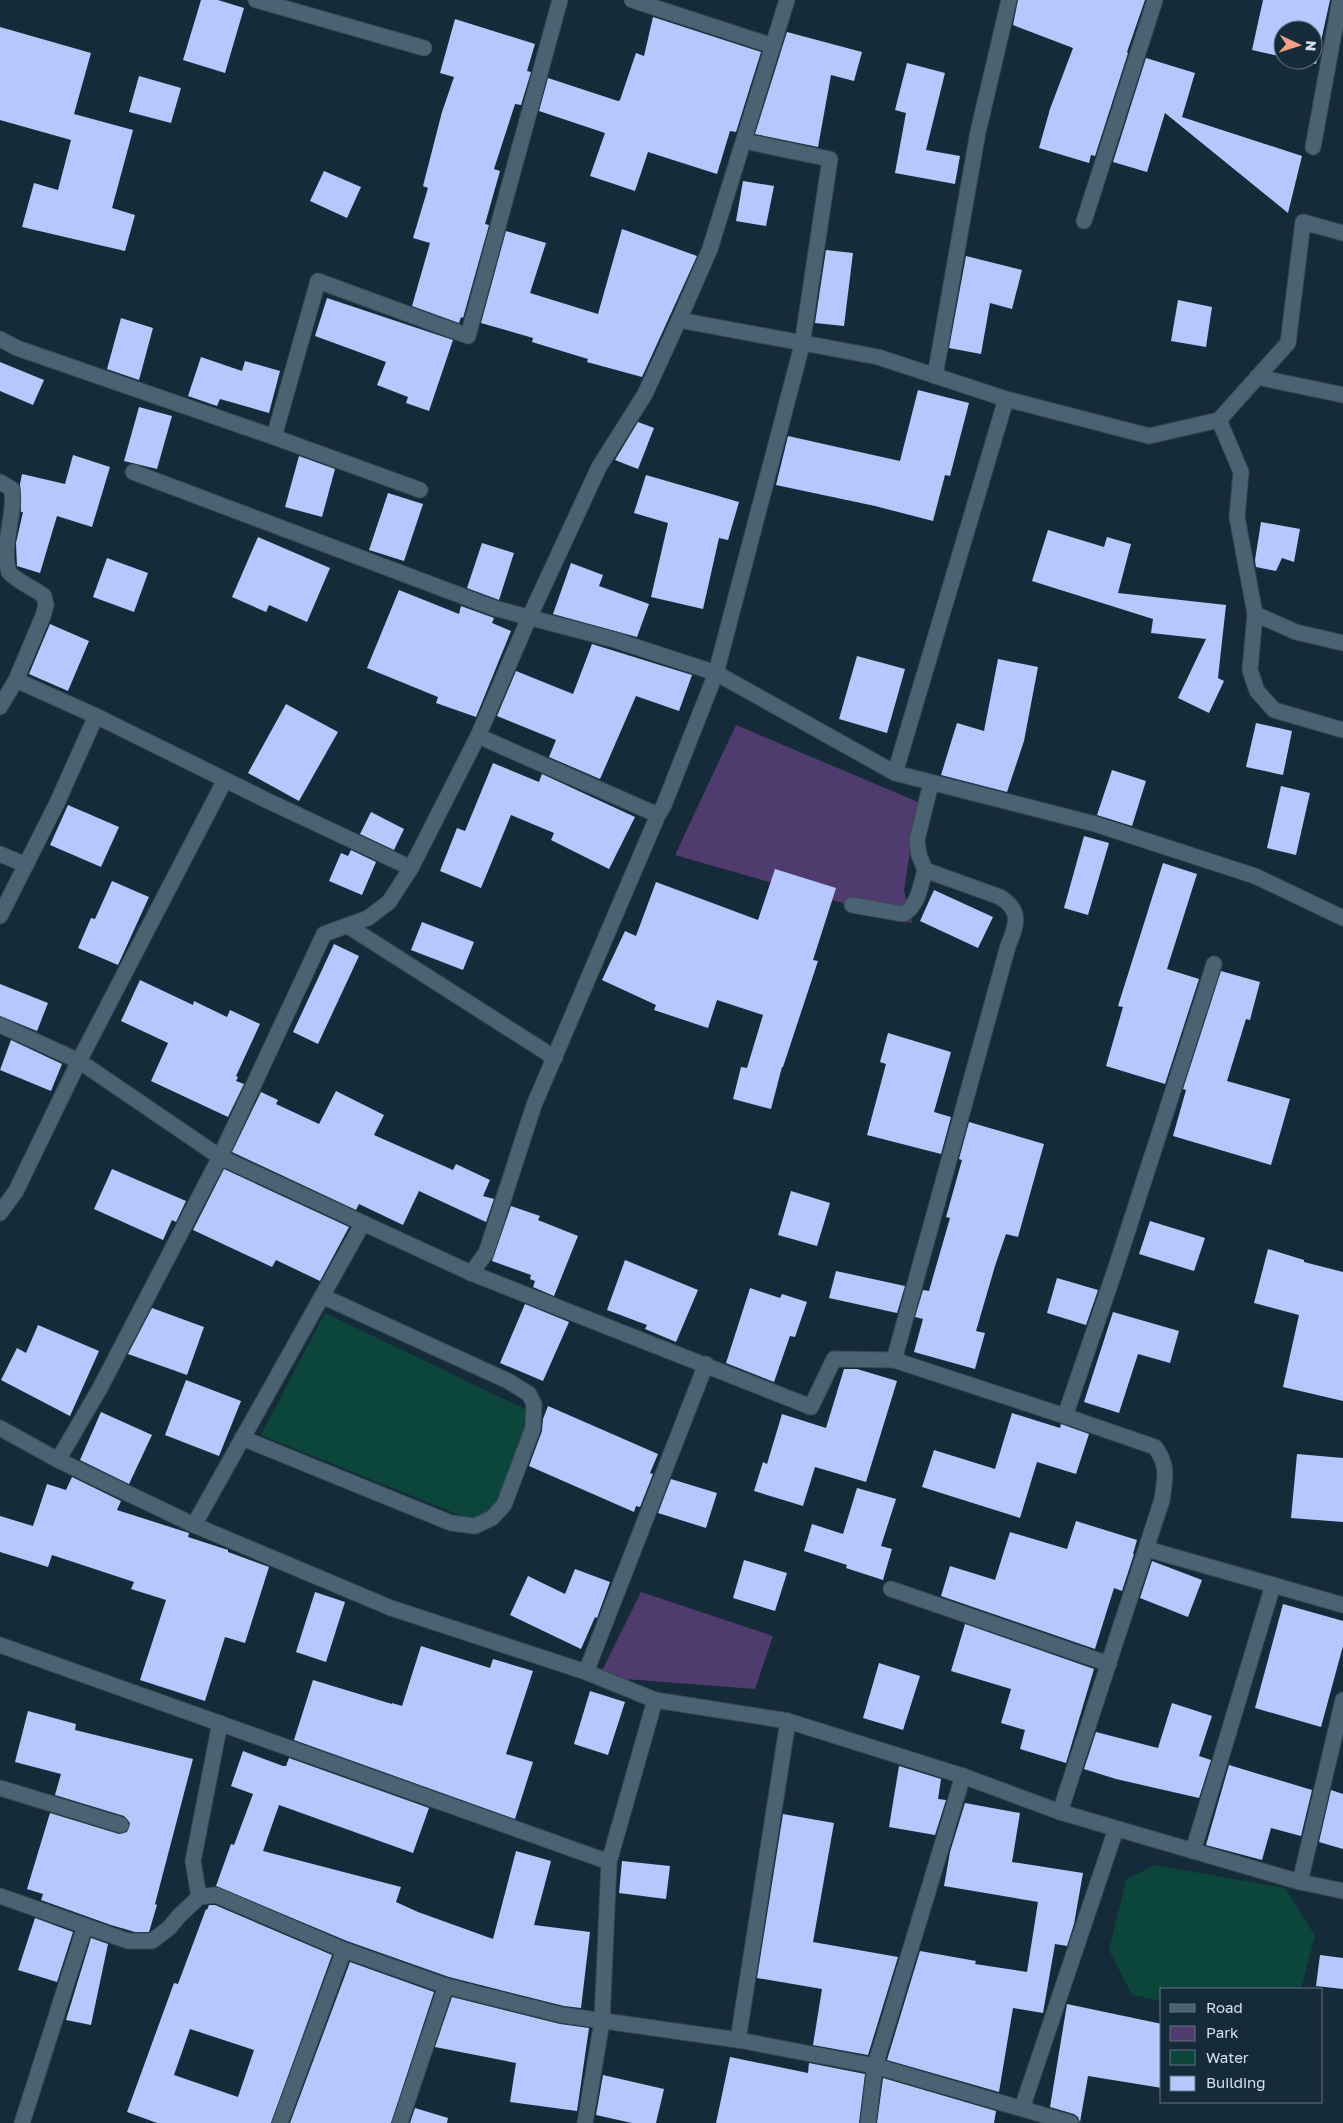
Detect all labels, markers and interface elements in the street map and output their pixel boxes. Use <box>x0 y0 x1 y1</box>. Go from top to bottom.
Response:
north arrow <box>1273 20 1323 70</box>
text: N <box>1303 40 1320 52</box>
legend <box>1160 1988 1323 2103</box>
text: Road <box>1206 1998 1243 2016</box>
text: Park <box>1206 2023 1239 2041</box>
text: Water <box>1206 2048 1249 2066</box>
text: Building <box>1206 2073 1266 2091</box>

